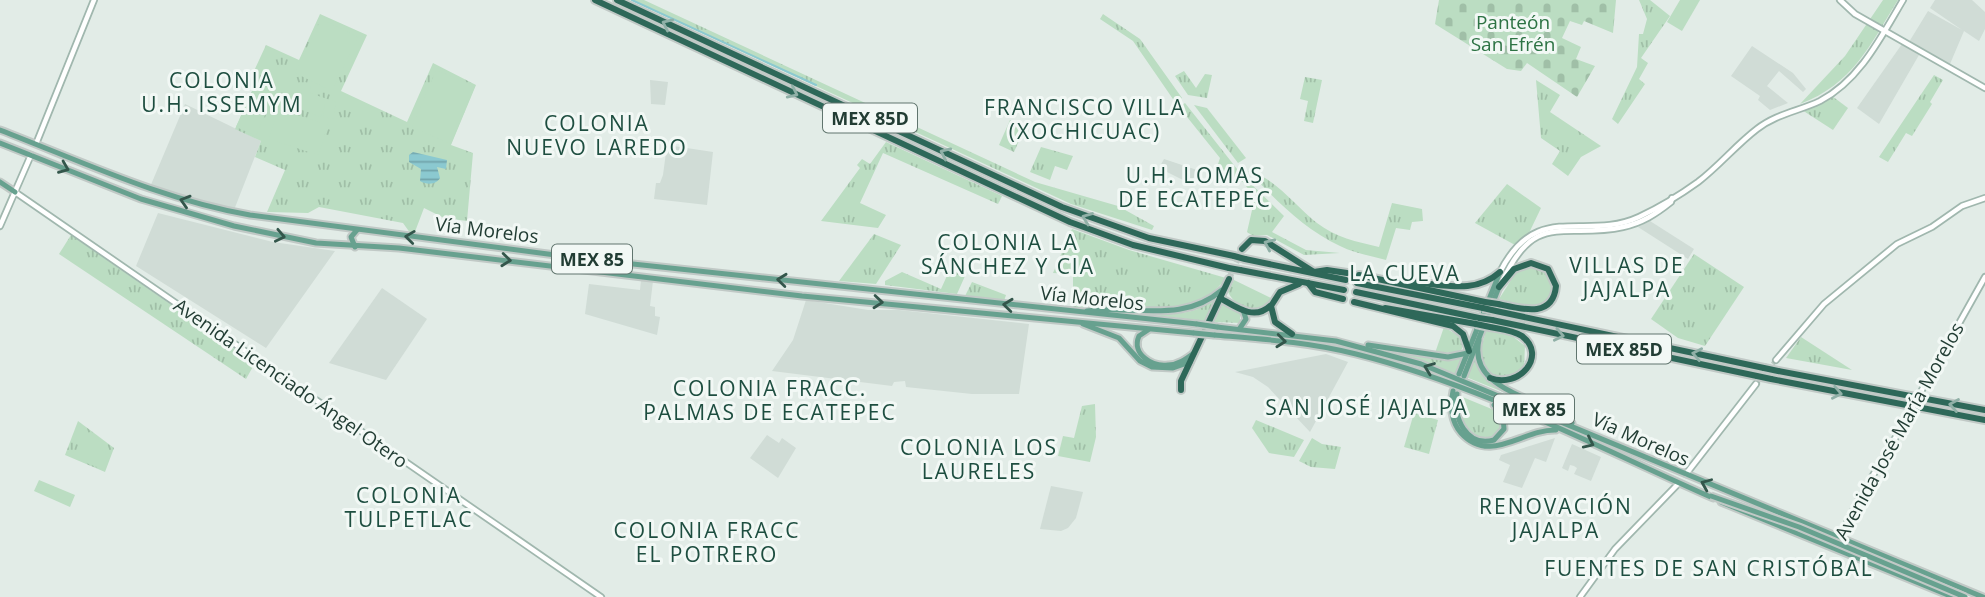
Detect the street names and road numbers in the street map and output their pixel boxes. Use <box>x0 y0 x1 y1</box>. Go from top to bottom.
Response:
road number: MEX 85D <box>823 104 917 132</box>
street label: Vía Morelos <box>434 211 540 249</box>
road number: MEX 85 <box>552 244 632 274</box>
street label: Vía Morelos <box>1039 280 1145 316</box>
street label: Avenida Licenciado Ángel Otero <box>169 292 413 474</box>
street label: Avenida José María Morelos <box>1828 318 1970 544</box>
road number: MEX 85D <box>1577 334 1671 363</box>
road number: MEX 85 <box>1494 394 1574 424</box>
street label: Vía Morelos <box>1588 406 1694 472</box>

